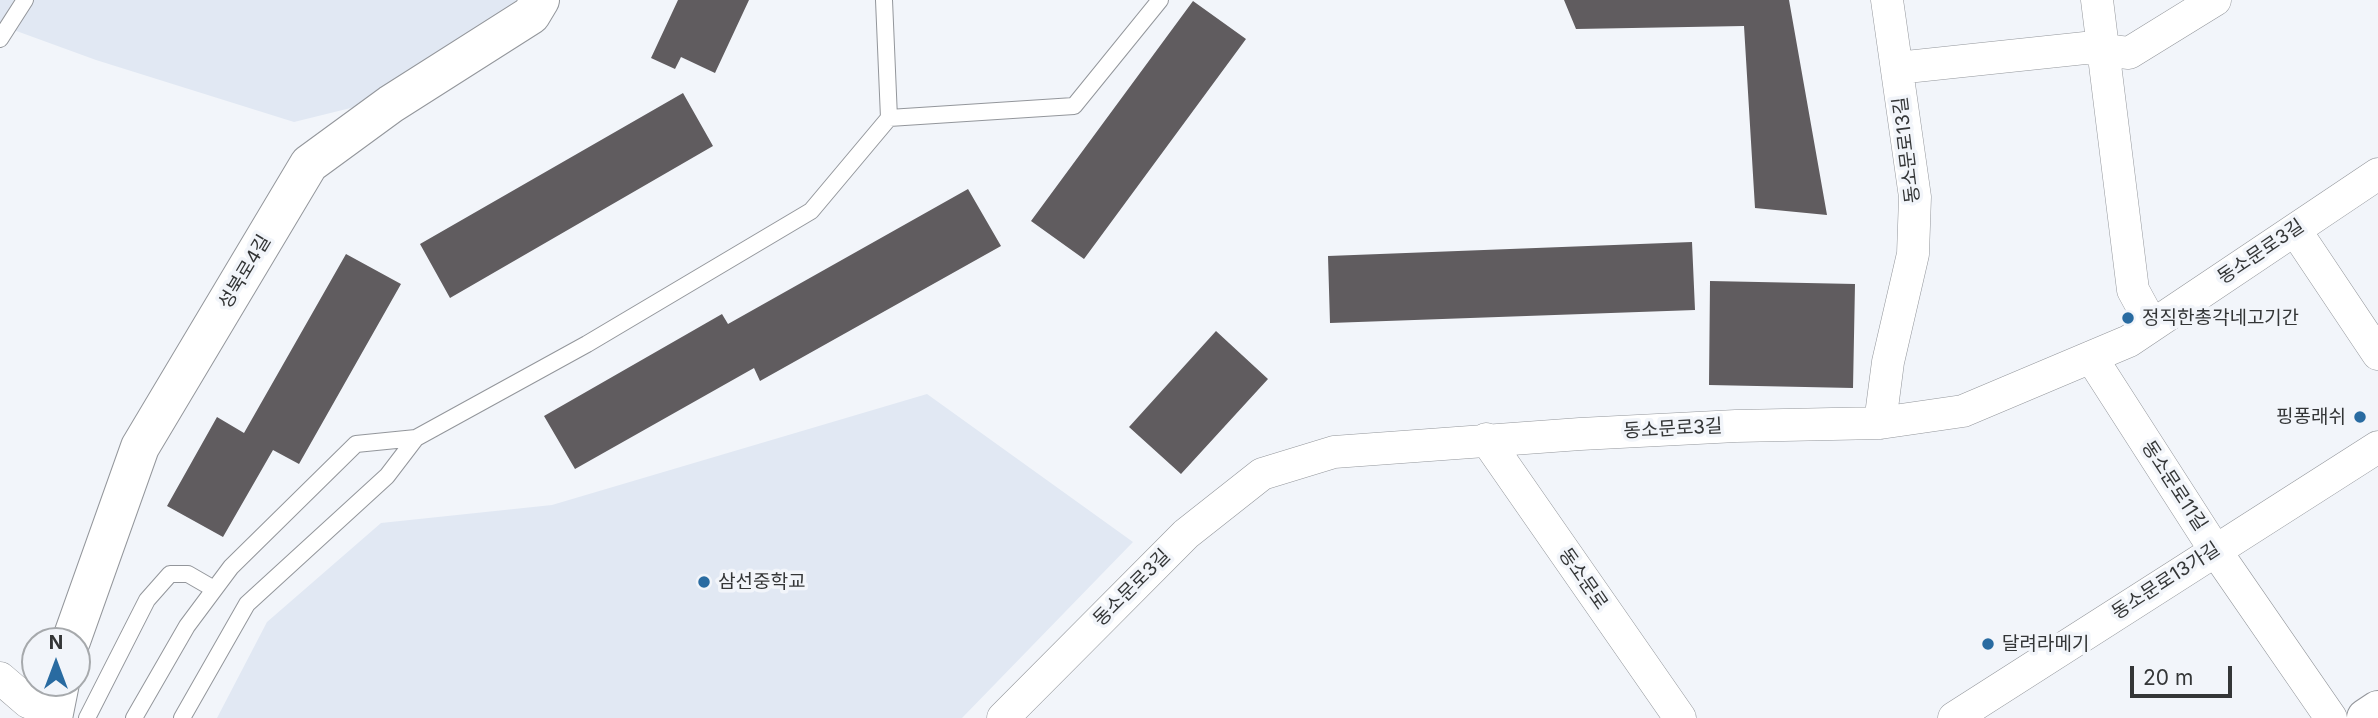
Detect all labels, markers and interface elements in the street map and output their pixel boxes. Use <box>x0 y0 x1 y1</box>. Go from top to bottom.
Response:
street label: 동소문로13길 <box>1889 96 1925 204</box>
street label: 동소문로3길 <box>2214 215 2308 289</box>
street label: 성북로4길 <box>214 231 276 313</box>
place label: 정직한총각네고기간 <box>2142 307 2299 329</box>
marker: 정직한총각네고기간 <box>2120 310 2136 326</box>
place label: 핑퐁래쉬 <box>2276 406 2346 428</box>
marker: 핑퐁래쉬 <box>2352 409 2368 425</box>
street label: 동소문로3길 <box>1623 415 1723 443</box>
street label: 동소문로11길 <box>2136 437 2212 535</box>
street label: 동소문로13가길 <box>2108 538 2224 624</box>
street label: 동소문로 <box>1554 544 1612 614</box>
street label: 동소문로3길 <box>1089 545 1175 631</box>
place label: 삼선중학교 <box>718 571 805 593</box>
marker: 삼선중학교 <box>696 574 712 590</box>
north arrow <box>21 627 91 697</box>
text: N <box>49 631 63 654</box>
place label: 달려라메기 <box>2002 633 2089 655</box>
marker: 달려라메기 <box>1980 636 1996 652</box>
scale bar <box>2133 652 2234 696</box>
text: 20 m <box>2143 665 2193 690</box>

